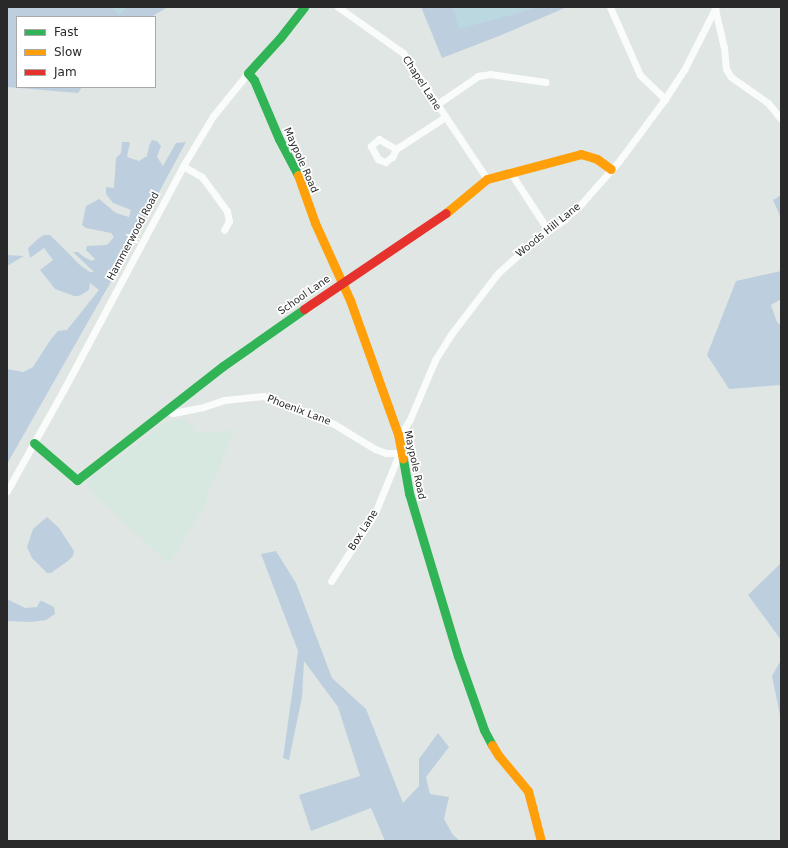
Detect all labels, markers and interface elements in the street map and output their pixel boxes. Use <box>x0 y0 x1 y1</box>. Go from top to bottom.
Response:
legend <box>16 16 156 88</box>
text: Fast <box>54 25 78 39</box>
text: Slow <box>54 45 82 59</box>
street label: Chapel Lane <box>400 54 444 112</box>
text: Jam <box>54 65 77 79</box>
street label: Maypole Road <box>281 125 321 195</box>
street label: Hammerwood Road <box>105 190 161 282</box>
street label: Woods Hill Lane <box>513 200 583 260</box>
street label: School Lane <box>276 273 332 317</box>
street label: Phoenix Lane <box>266 392 332 428</box>
street label: Maypole Road <box>402 429 428 501</box>
street label: Box Lane <box>346 507 380 553</box>

